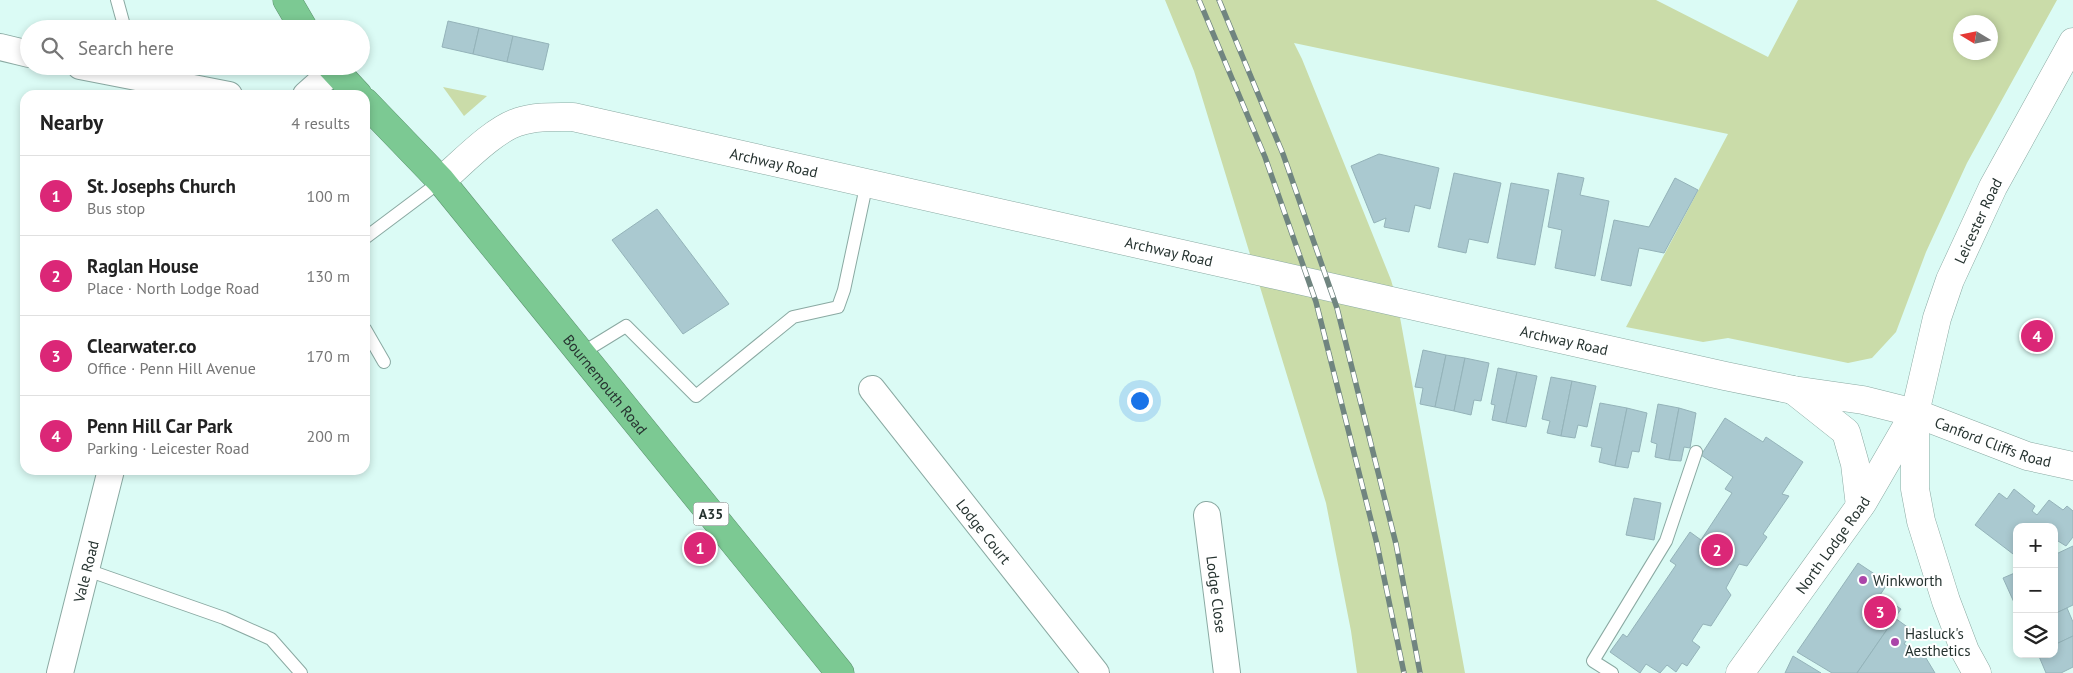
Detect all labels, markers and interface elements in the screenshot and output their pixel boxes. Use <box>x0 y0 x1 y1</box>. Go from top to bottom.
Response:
north arrow <box>1953 15 1998 60</box>
search box <box>20 20 370 75</box>
icon: search <box>38 34 66 62</box>
text: Search here <box>78 36 174 60</box>
text: Nearby <box>40 109 103 136</box>
text: 4 results <box>291 113 350 133</box>
street label: Archway Road <box>728 143 820 181</box>
text: St. Josephs Church <box>87 174 236 198</box>
street label: Leicester Road <box>1949 174 2006 267</box>
text: 1 <box>51 186 61 206</box>
text: 100 m <box>307 186 350 206</box>
text: Bus stop <box>87 198 145 218</box>
street label: Archway Road <box>1123 232 1215 270</box>
text: Raglan House <box>87 254 199 278</box>
text: 2 <box>51 266 61 286</box>
text: 130 m <box>307 266 350 286</box>
text: Place · North Lodge Road <box>87 278 259 298</box>
pin: 4 <box>2021 317 2053 355</box>
street label: Archway Road <box>1518 321 1610 359</box>
street label: Bournemouth Road <box>559 330 652 438</box>
text: Clearwater.co <box>87 334 197 358</box>
text: 3 <box>51 346 61 366</box>
text: 170 m <box>307 346 350 366</box>
text: Office · Penn Hill Avenue <box>87 358 256 378</box>
your location <box>1127 388 1153 414</box>
street label: Canford Cliffs Road <box>1932 412 2053 471</box>
text: Penn Hill Car Park <box>87 414 233 438</box>
text: 4 <box>51 426 61 446</box>
text: 200 m <box>307 426 350 446</box>
text: Parking · Leicester Road <box>87 438 249 458</box>
street label: North Lodge Road <box>1791 493 1874 597</box>
street label: Lodge Court <box>953 495 1016 567</box>
road number: A35 <box>694 502 728 526</box>
map controls <box>2013 523 2058 658</box>
button: + <box>2013 523 2058 568</box>
pin: 1 <box>684 529 716 567</box>
pin: 2 <box>1701 531 1733 569</box>
street label: Vale Road <box>68 538 102 605</box>
street label: Lodge Close <box>1203 555 1231 634</box>
button: − <box>2013 568 2058 613</box>
place label: Winkworth <box>1873 571 1943 590</box>
marker: Winkworth <box>1857 574 1869 586</box>
pin: 3 <box>1864 593 1896 631</box>
button: layers <box>2013 613 2058 658</box>
place label: Hasluck's Aesthetics <box>1905 624 1971 660</box>
marker: Hasluck's Aesthetics <box>1889 636 1901 648</box>

